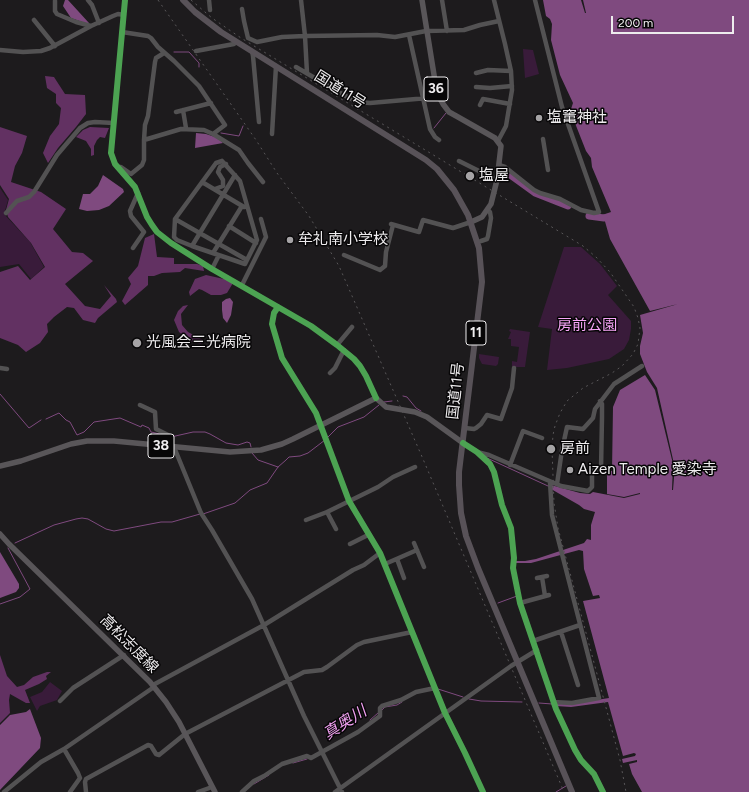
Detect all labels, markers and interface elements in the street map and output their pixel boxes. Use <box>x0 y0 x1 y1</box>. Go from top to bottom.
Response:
scale bar <box>613 8 736 34</box>
text: 200 m <box>618 16 653 30</box>
street label: 国道11号 <box>311 67 369 113</box>
road number: 36 <box>424 77 448 101</box>
place label: 塩竃神社 <box>547 109 607 127</box>
marker: 塩竃神社 <box>534 113 544 123</box>
place label: 塩屋 <box>479 167 509 185</box>
marker: 塩屋 <box>464 170 476 182</box>
place label: 牟礼南小学校 <box>298 231 388 249</box>
marker: 牟礼南小学校 <box>285 235 295 245</box>
park label: 房前公園 <box>557 317 617 335</box>
road number: 11 <box>466 321 486 345</box>
place label: 光風会三光病院 <box>146 334 251 352</box>
marker: 光風会三光病院 <box>131 337 143 349</box>
street label: 国道11号 <box>444 362 468 420</box>
road number: 38 <box>148 434 174 458</box>
place label: 房前 <box>560 440 590 458</box>
marker: 房前 <box>545 443 557 455</box>
place label: Aizen Temple 愛染寺 <box>578 461 717 479</box>
marker: Aizen Temple 愛染寺 <box>565 465 575 475</box>
street label: 高松志度線 <box>96 611 162 677</box>
water label: 真奥川 <box>320 702 370 744</box>

